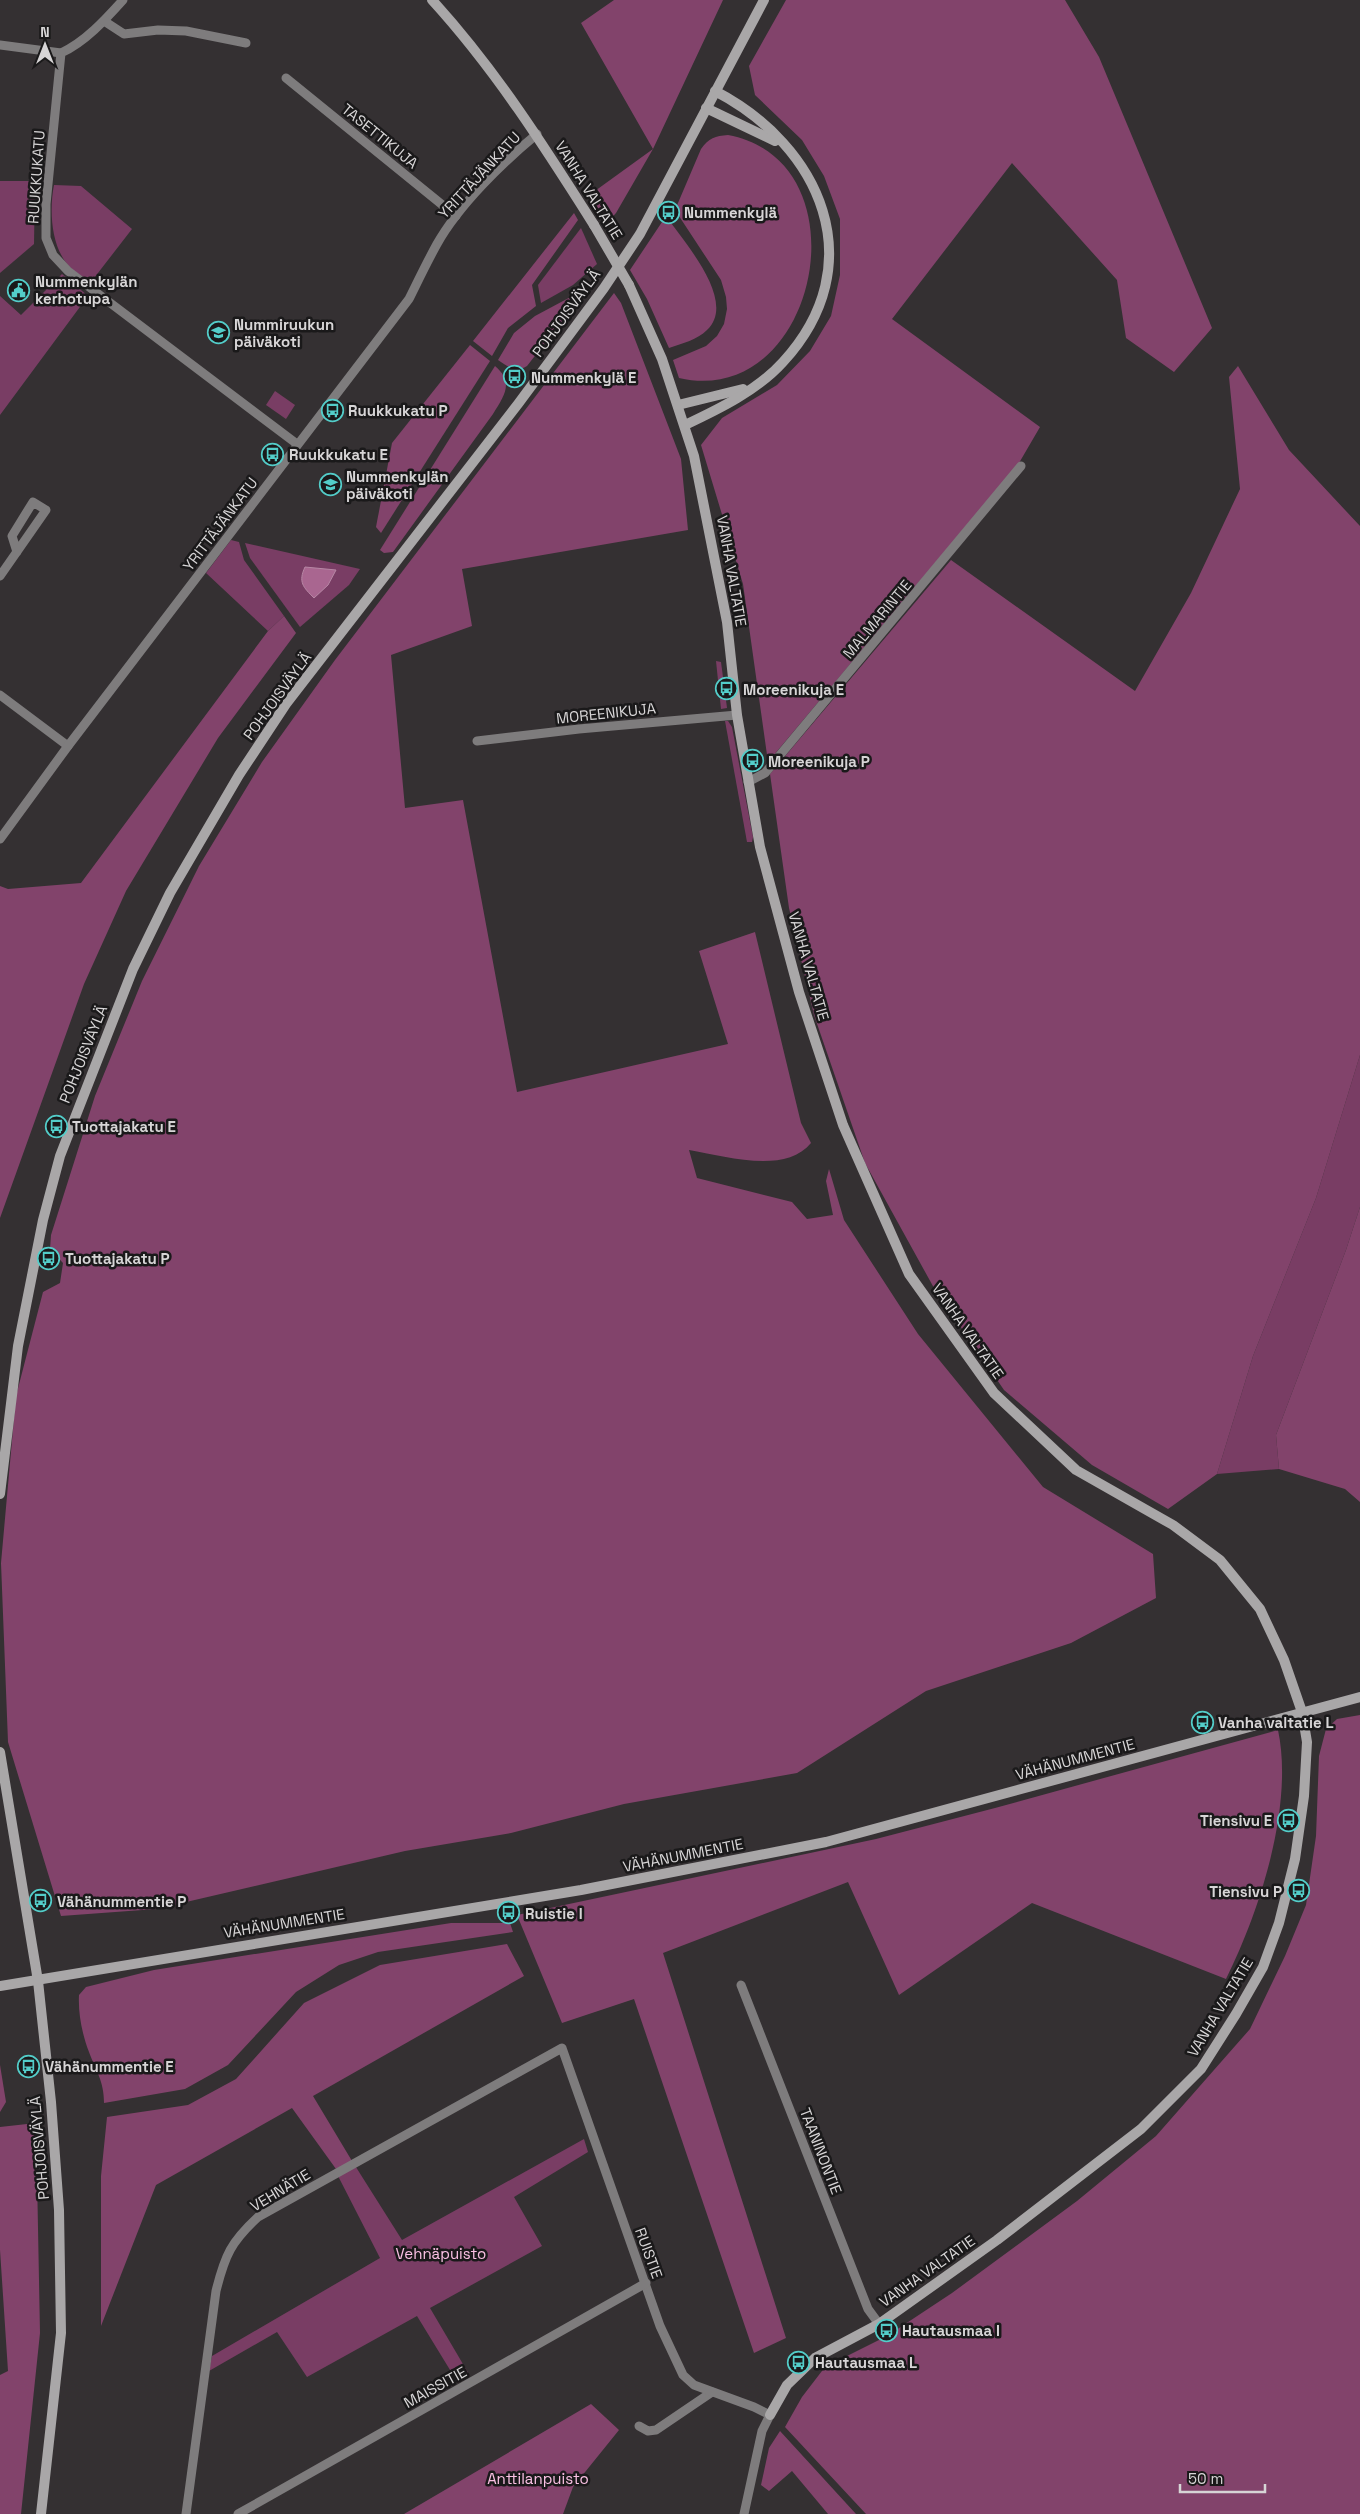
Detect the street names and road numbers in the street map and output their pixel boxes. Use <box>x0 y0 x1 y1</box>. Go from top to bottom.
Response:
street label: TASETTIKUJA <box>338 99 423 173</box>
street label: YRITTÄJÄNKATU <box>434 127 524 223</box>
street label: RUUKKUKATU <box>23 129 49 225</box>
street label: VANHA VALTATIE <box>551 137 627 243</box>
street label: POHJOISVÄYLÄ <box>528 265 605 361</box>
street label: YRITTÄJÄNKATU <box>179 473 261 575</box>
street label: VANHA VALTATIE <box>713 514 751 628</box>
street label: MALMARINTIE <box>839 576 915 662</box>
street label: POHJOISVÄYLÄ <box>239 648 316 744</box>
street label: MOREENIKUJA <box>555 698 657 728</box>
street label: VANHA VALTATIE <box>784 909 834 1023</box>
street label: POHJOISVÄYLÄ <box>55 1002 111 1106</box>
street label: VANHA VALTATIE <box>928 1280 1008 1382</box>
street label: VÄHÄNUMMENTIE <box>1013 1734 1137 1784</box>
street label: VÄHÄNUMMENTIE <box>621 1834 745 1876</box>
street label: VÄHÄNUMMENTIE <box>222 1904 346 1942</box>
street label: VANHA VALTATIE <box>1183 1954 1257 2060</box>
street label: POHJOISVÄYLÄ <box>25 2095 53 2201</box>
street label: TAANINONTIE <box>796 2105 846 2197</box>
street label: VEHNÄTIE <box>246 2165 314 2215</box>
street label: RUISTIE <box>631 2225 667 2281</box>
street label: VANHA VALTATIE <box>876 2231 978 2311</box>
street label: MAISSITIE <box>400 2362 470 2412</box>

